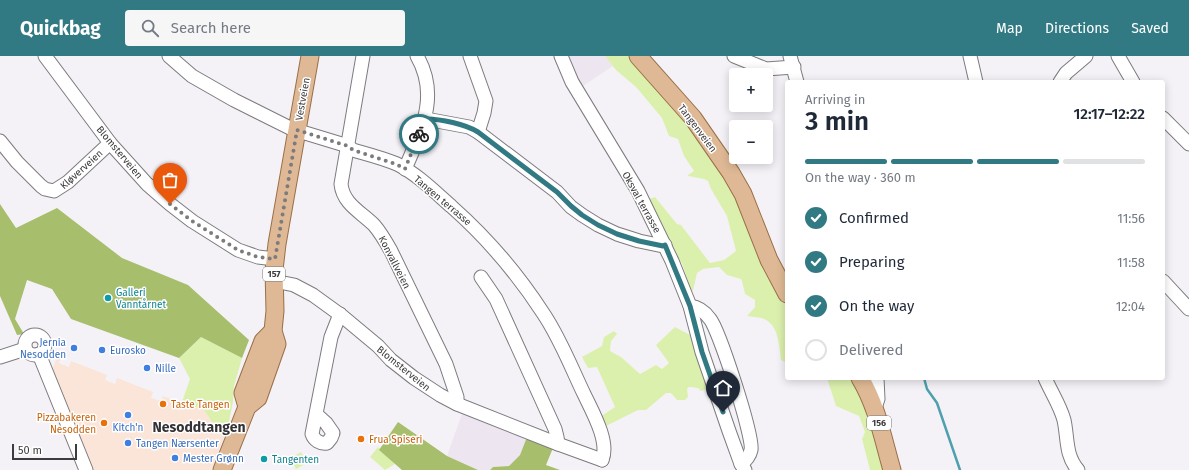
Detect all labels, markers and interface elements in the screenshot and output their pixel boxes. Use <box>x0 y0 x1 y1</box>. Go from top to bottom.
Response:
search box <box>125 10 405 46</box>
text: Quickbag <box>20 17 101 40</box>
icon: search <box>139 17 161 39</box>
text: Search here <box>171 19 251 37</box>
text: Map <box>996 20 1023 37</box>
text: Directions <box>1045 20 1109 37</box>
text: Saved <box>1131 20 1169 37</box>
map controls <box>729 68 773 164</box>
button: + <box>729 68 773 112</box>
street label: Vestveien <box>293 77 313 122</box>
text: Arriving in <box>805 92 865 107</box>
street label: Tangenveien <box>675 102 719 155</box>
text: 12:17–12:22 <box>1073 105 1145 123</box>
text: 3 min <box>805 106 869 137</box>
courier <box>399 114 439 154</box>
button: − <box>729 120 773 164</box>
icon: bike <box>408 123 430 145</box>
street label: Blomsterveien <box>94 124 145 182</box>
street label: Kløverveien <box>58 147 105 192</box>
pin <box>153 163 187 204</box>
icon: bag <box>159 169 181 191</box>
street label: Oksval terrasse <box>619 170 663 235</box>
text: On the way · 360 m <box>805 170 916 185</box>
street label: Tangen terrasse <box>411 173 474 228</box>
icon: check <box>805 207 827 229</box>
text: Confirmed <box>839 209 909 227</box>
text: 11:56 <box>1117 211 1145 226</box>
street label: Konvallveien <box>376 234 413 291</box>
icon: check <box>805 251 827 273</box>
text: Preparing <box>839 253 904 271</box>
text: 11:58 <box>1117 255 1145 270</box>
road number: 157 <box>263 267 285 281</box>
place label: Galleri Vanntårnet <box>116 287 166 311</box>
marker: Galleri Vanntårnet <box>103 293 113 303</box>
icon: check <box>805 295 827 317</box>
text: On the way <box>839 297 914 315</box>
text: 12:04 <box>1116 299 1145 314</box>
place label: Jernia Nesodden <box>20 337 66 361</box>
text: Delivered <box>839 341 903 359</box>
marker: Jernia Nesodden <box>69 343 79 353</box>
street label: Blomsterveien <box>374 344 433 394</box>
marker: Eurosko <box>97 345 107 355</box>
place label: Eurosko <box>110 345 146 357</box>
marker: Nille <box>142 363 152 373</box>
place label: Nille <box>155 363 176 375</box>
pin <box>706 371 740 412</box>
icon: home <box>712 377 734 399</box>
marker: Taste Tangen <box>158 399 168 409</box>
place label: Taste Tangen <box>171 399 230 411</box>
marker: Kitch'n <box>123 410 133 420</box>
place label: Pizzabakeren Nesodden <box>37 412 96 436</box>
road number: 156 <box>867 416 891 430</box>
marker: Pizzabakeren Nesodden <box>99 418 109 428</box>
district label: Nesoddtangen <box>153 419 245 436</box>
place label: Kitch'n <box>113 422 143 434</box>
marker: Frua Spiseri <box>356 434 366 444</box>
place label: Frua Spiseri <box>369 434 423 446</box>
marker: Tangen Nærsenter <box>123 438 133 448</box>
place label: Tangen Nærsenter <box>136 438 219 450</box>
scale bar <box>12 442 77 461</box>
text: 50 m <box>18 444 42 457</box>
marker: Mester Grønn <box>170 453 180 463</box>
place label: Mester Grønn <box>183 453 244 465</box>
marker: Tangenten <box>259 454 269 464</box>
place label: Tangenten <box>272 454 319 466</box>

